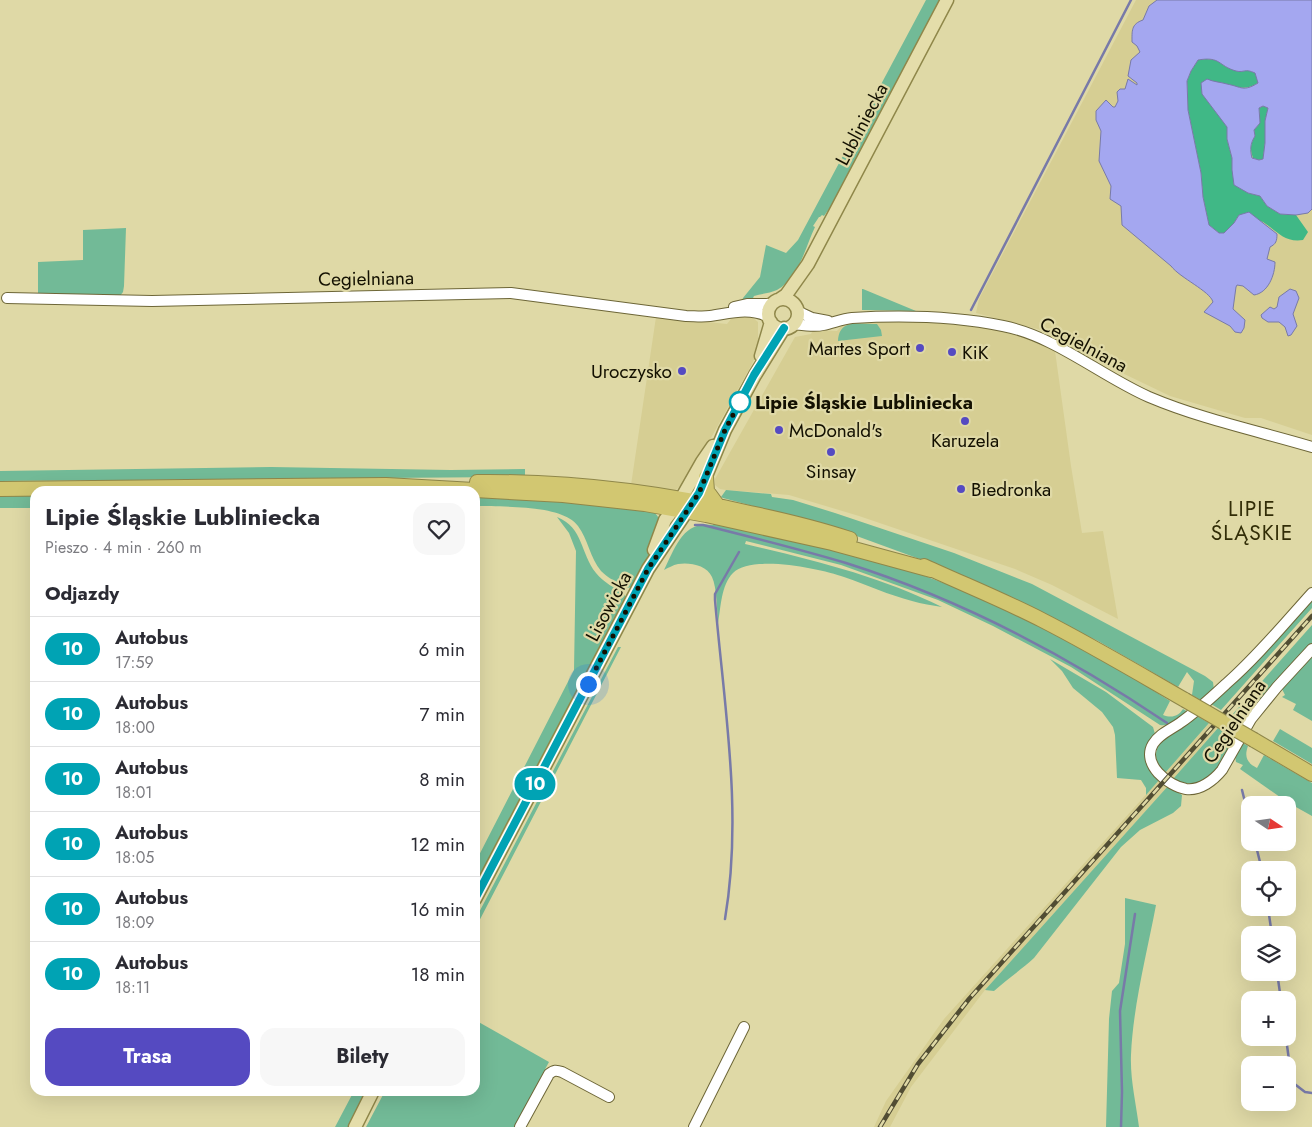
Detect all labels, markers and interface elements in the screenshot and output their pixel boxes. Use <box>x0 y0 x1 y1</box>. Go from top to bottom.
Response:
street label: Lubliniecka <box>828 78 894 170</box>
street label: Cegielniana <box>318 264 414 293</box>
street label: Cegielniana <box>1035 310 1132 379</box>
place label: Martes Sport <box>809 335 910 362</box>
place label: KiK <box>962 339 989 366</box>
marker: Martes Sport <box>914 342 926 354</box>
marker: KiK <box>946 346 958 358</box>
place label: Uroczysko <box>591 358 672 385</box>
marker: Uroczysko <box>676 365 688 377</box>
place label: Lipie Śląskie Lubliniecka <box>755 389 973 416</box>
marker: Lipie Śląskie Lubliniecka <box>729 391 751 413</box>
marker: Karuzela <box>959 415 971 427</box>
place label: McDonald's <box>789 417 883 444</box>
marker: McDonald's <box>773 424 785 436</box>
place label: Karuzela <box>931 427 999 454</box>
marker: Sinsay <box>825 446 837 458</box>
place label: Sinsay <box>806 458 857 485</box>
place label: Biedronka <box>971 476 1051 503</box>
marker: Biedronka <box>955 483 967 495</box>
district label: LIPIE ŚLĄSKIE <box>1211 494 1293 548</box>
text: Lipie Śląskie Lubliniecka <box>45 499 320 534</box>
button: heart <box>413 503 465 555</box>
text: Pieszo · 4 min · 260 m <box>45 536 202 559</box>
street label: Lisowicka <box>579 566 638 646</box>
text: Odjazdy <box>45 580 119 607</box>
text: Autobus <box>115 624 188 651</box>
text: 10 <box>62 636 83 662</box>
text: 6 min <box>419 636 465 663</box>
text: 17:59 <box>115 651 154 674</box>
your location <box>576 672 601 697</box>
street label: Cegielniana <box>1196 674 1272 769</box>
text: Autobus <box>115 689 188 716</box>
text: 10 <box>62 701 83 727</box>
text: 7 min <box>420 701 465 728</box>
text: 18:00 <box>115 716 155 739</box>
text: Autobus <box>115 754 188 781</box>
text: 10 <box>62 766 83 792</box>
text: 8 min <box>419 766 465 793</box>
line badge: 10 <box>512 768 558 800</box>
text: 10 <box>524 771 546 797</box>
text: 18:01 <box>115 781 153 804</box>
north arrow <box>1241 796 1296 851</box>
map controls <box>1241 796 1296 1111</box>
text: Autobus <box>115 819 188 846</box>
text: 10 <box>62 831 83 857</box>
text: 12 min <box>410 831 465 858</box>
text: 18:05 <box>115 846 154 869</box>
button: locate <box>1241 861 1296 916</box>
text: Autobus <box>115 884 188 911</box>
text: 10 <box>62 896 83 922</box>
text: 16 min <box>410 896 465 923</box>
text: 18:09 <box>115 911 155 934</box>
button: layers <box>1241 926 1296 981</box>
text: Autobus <box>115 949 188 976</box>
text: 10 <box>62 961 83 987</box>
text: 18 min <box>411 961 465 988</box>
text: 18:11 <box>115 976 150 999</box>
button: + <box>1241 991 1296 1046</box>
button: Trasa <box>45 1028 250 1086</box>
button: Bilety <box>260 1028 465 1086</box>
button: − <box>1241 1056 1296 1111</box>

